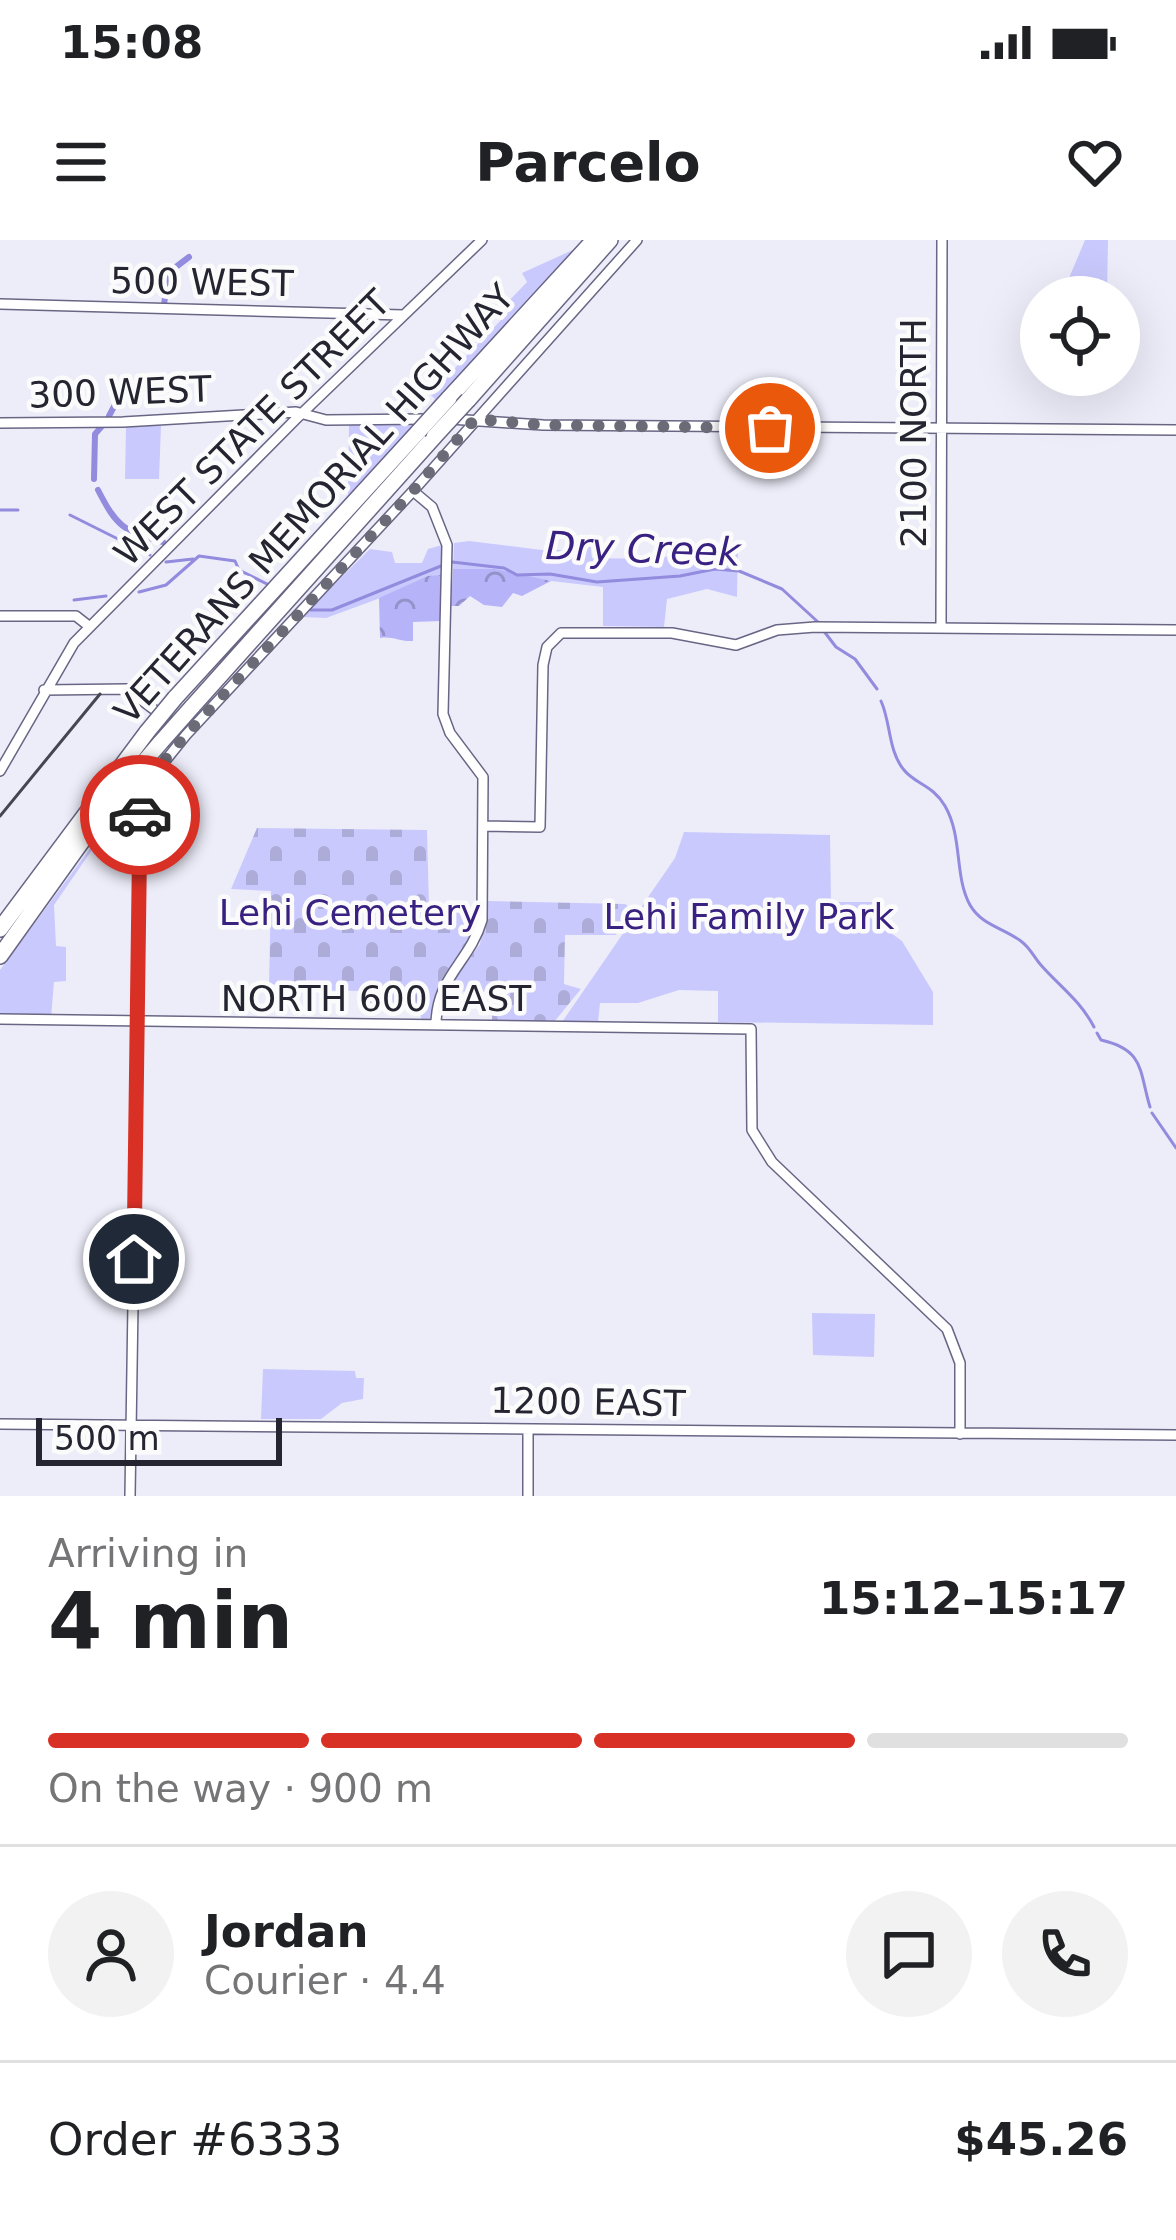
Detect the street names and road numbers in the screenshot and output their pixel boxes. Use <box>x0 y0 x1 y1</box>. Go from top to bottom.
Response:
street label: 500 WEST <box>110 260 295 304</box>
street label: VETERANS MEMORIAL HIGHWAY <box>106 275 523 732</box>
street label: WEST STATE STREET <box>106 281 399 574</box>
street label: 2100 NORTH <box>893 318 934 548</box>
street label: 300 WEST <box>28 368 213 416</box>
street label: NORTH 600 EAST <box>221 978 532 1019</box>
street label: 1200 EAST <box>490 1380 687 1424</box>

